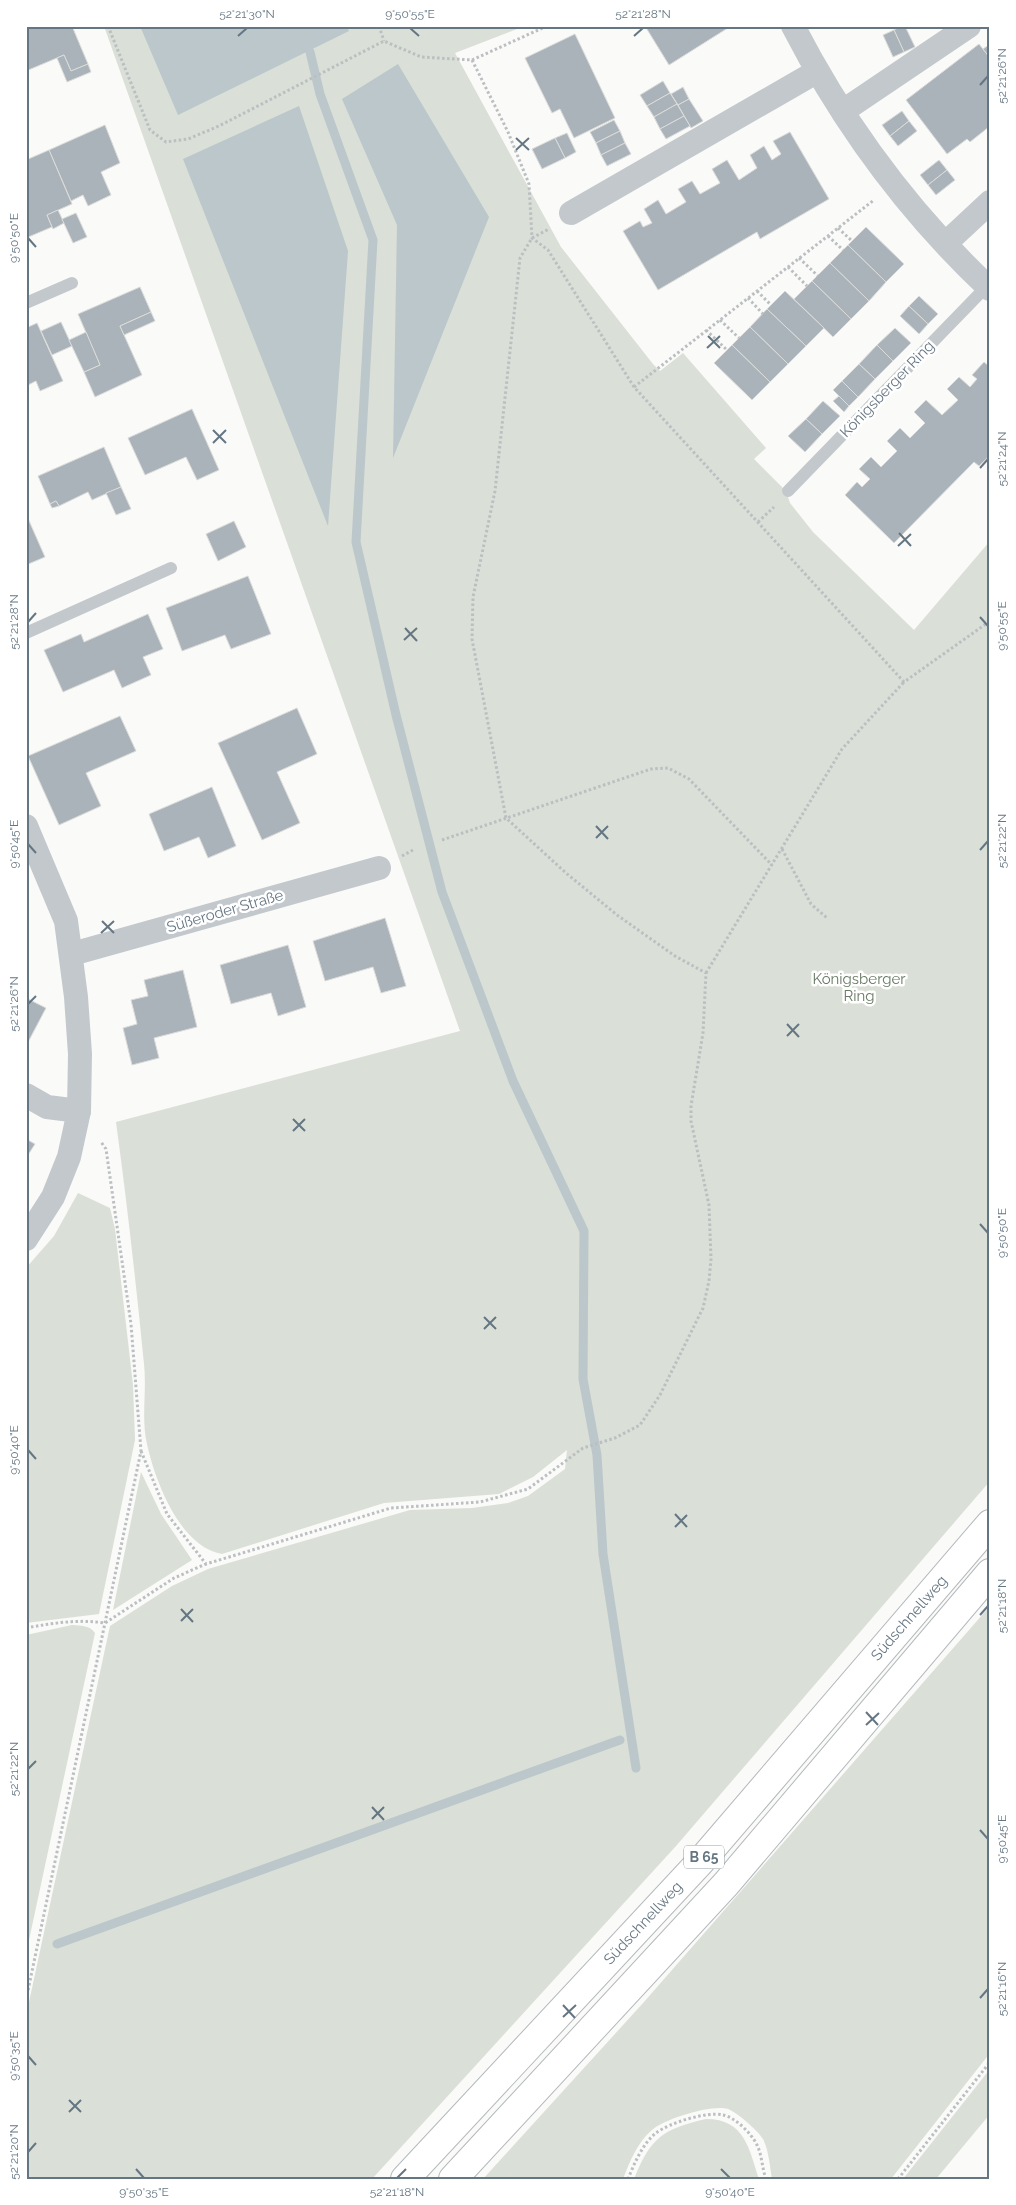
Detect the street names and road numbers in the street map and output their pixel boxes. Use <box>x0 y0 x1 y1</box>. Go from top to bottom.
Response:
street label: Königsberger Ring <box>836 337 938 441</box>
street label: Süßeroder Straße <box>165 886 286 936</box>
street label: Südschnellweg <box>867 1572 951 1664</box>
road number: B 65 <box>684 1845 724 1868</box>
street label: Südschnellweg <box>600 1878 686 1968</box>

